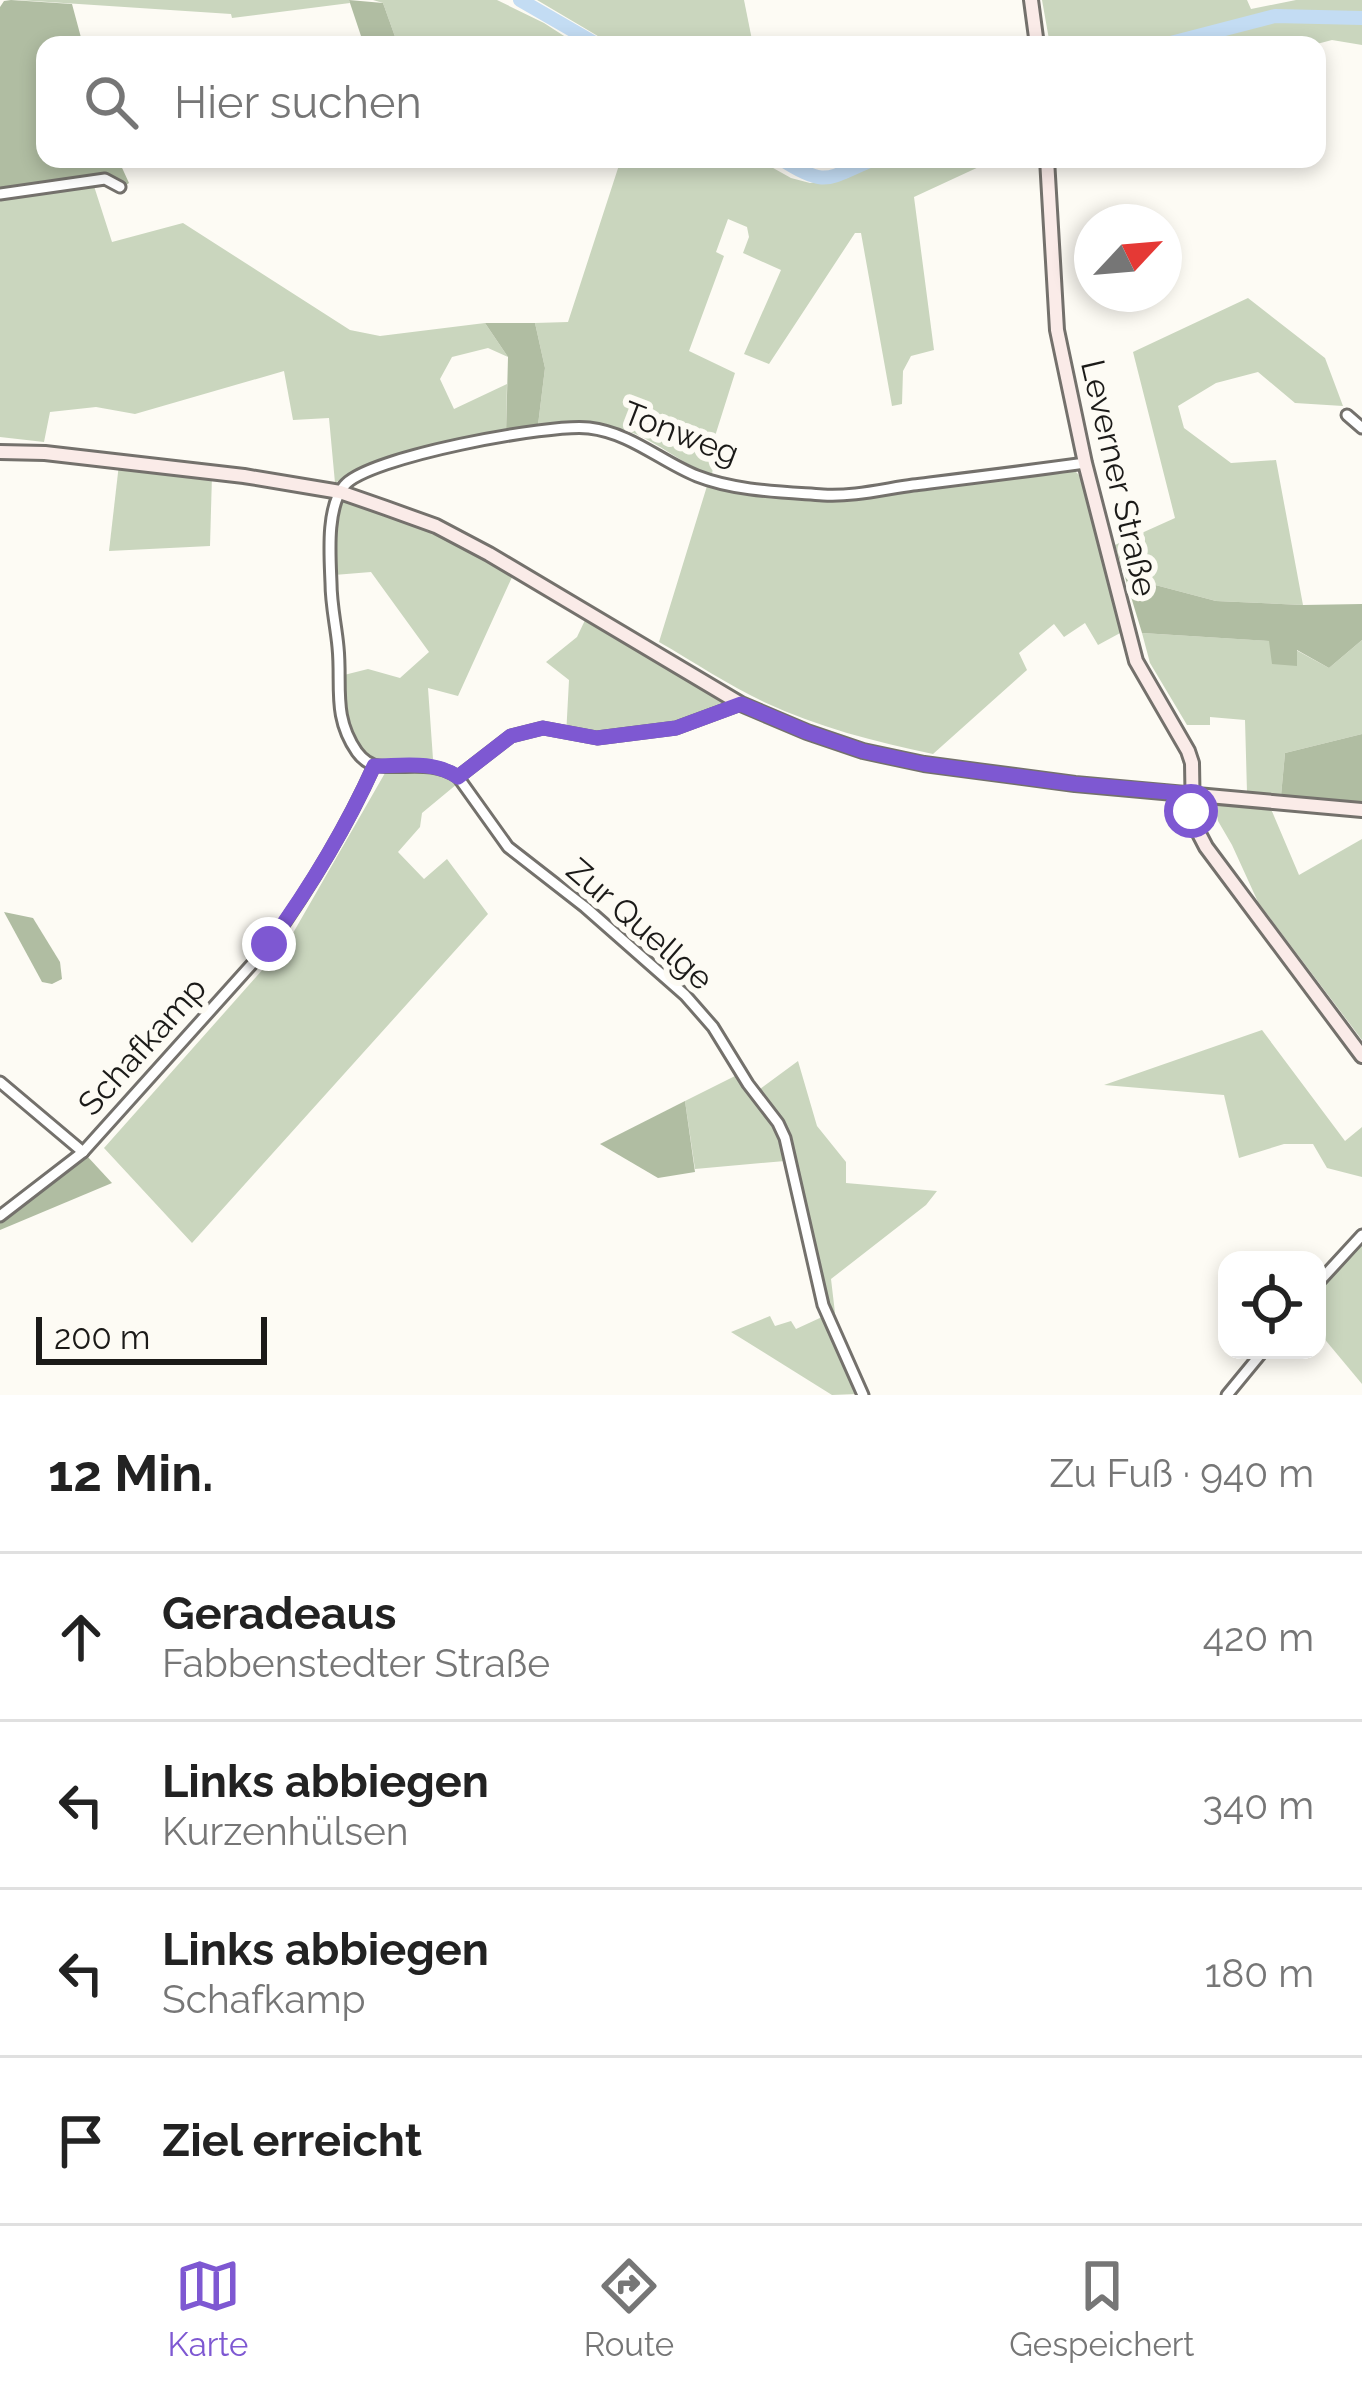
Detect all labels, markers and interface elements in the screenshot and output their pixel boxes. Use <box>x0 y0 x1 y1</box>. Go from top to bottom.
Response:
search box <box>36 36 1326 168</box>
icon: search <box>78 69 144 135</box>
text: Hier suchen <box>174 76 422 129</box>
north arrow <box>1074 204 1182 312</box>
street label: Leverner Straße <box>1073 356 1165 600</box>
street label: Tonweg <box>618 393 744 473</box>
route start <box>1164 784 1218 838</box>
street label: Zur Quellge <box>559 850 721 998</box>
route end <box>242 917 296 971</box>
street label: Schafkamp <box>70 969 214 1123</box>
map controls <box>1218 1251 1326 1359</box>
button: locate <box>1218 1251 1326 1359</box>
scale bar <box>36 1311 267 1364</box>
text: 200 m <box>54 1318 150 1357</box>
text: 12 Min. <box>48 1443 214 1503</box>
text: Zu Fuß · 940 m <box>1049 1450 1314 1496</box>
text: Geradeaus <box>162 1587 397 1640</box>
icon: ahead <box>48 1604 114 1670</box>
text: 420 m <box>1203 1614 1314 1660</box>
text: Fabbenstedter Straße <box>162 1640 550 1686</box>
text: Links abbiegen <box>162 1755 489 1808</box>
icon: left <box>48 1772 114 1838</box>
text: 340 m <box>1202 1782 1314 1828</box>
text: Kurzenhülsen <box>162 1808 409 1854</box>
text: Links abbiegen <box>162 1923 489 1976</box>
icon: left <box>48 1940 114 2006</box>
text: 180 m <box>1205 1950 1314 1996</box>
text: Schafkamp <box>162 1976 366 2022</box>
icon: arrive <box>48 2108 114 2174</box>
text: Ziel erreicht <box>162 2114 422 2167</box>
tab: Karte <box>168 2253 249 2364</box>
tab: Route <box>584 2253 674 2364</box>
tab: Gespeichert <box>1009 2253 1194 2364</box>

